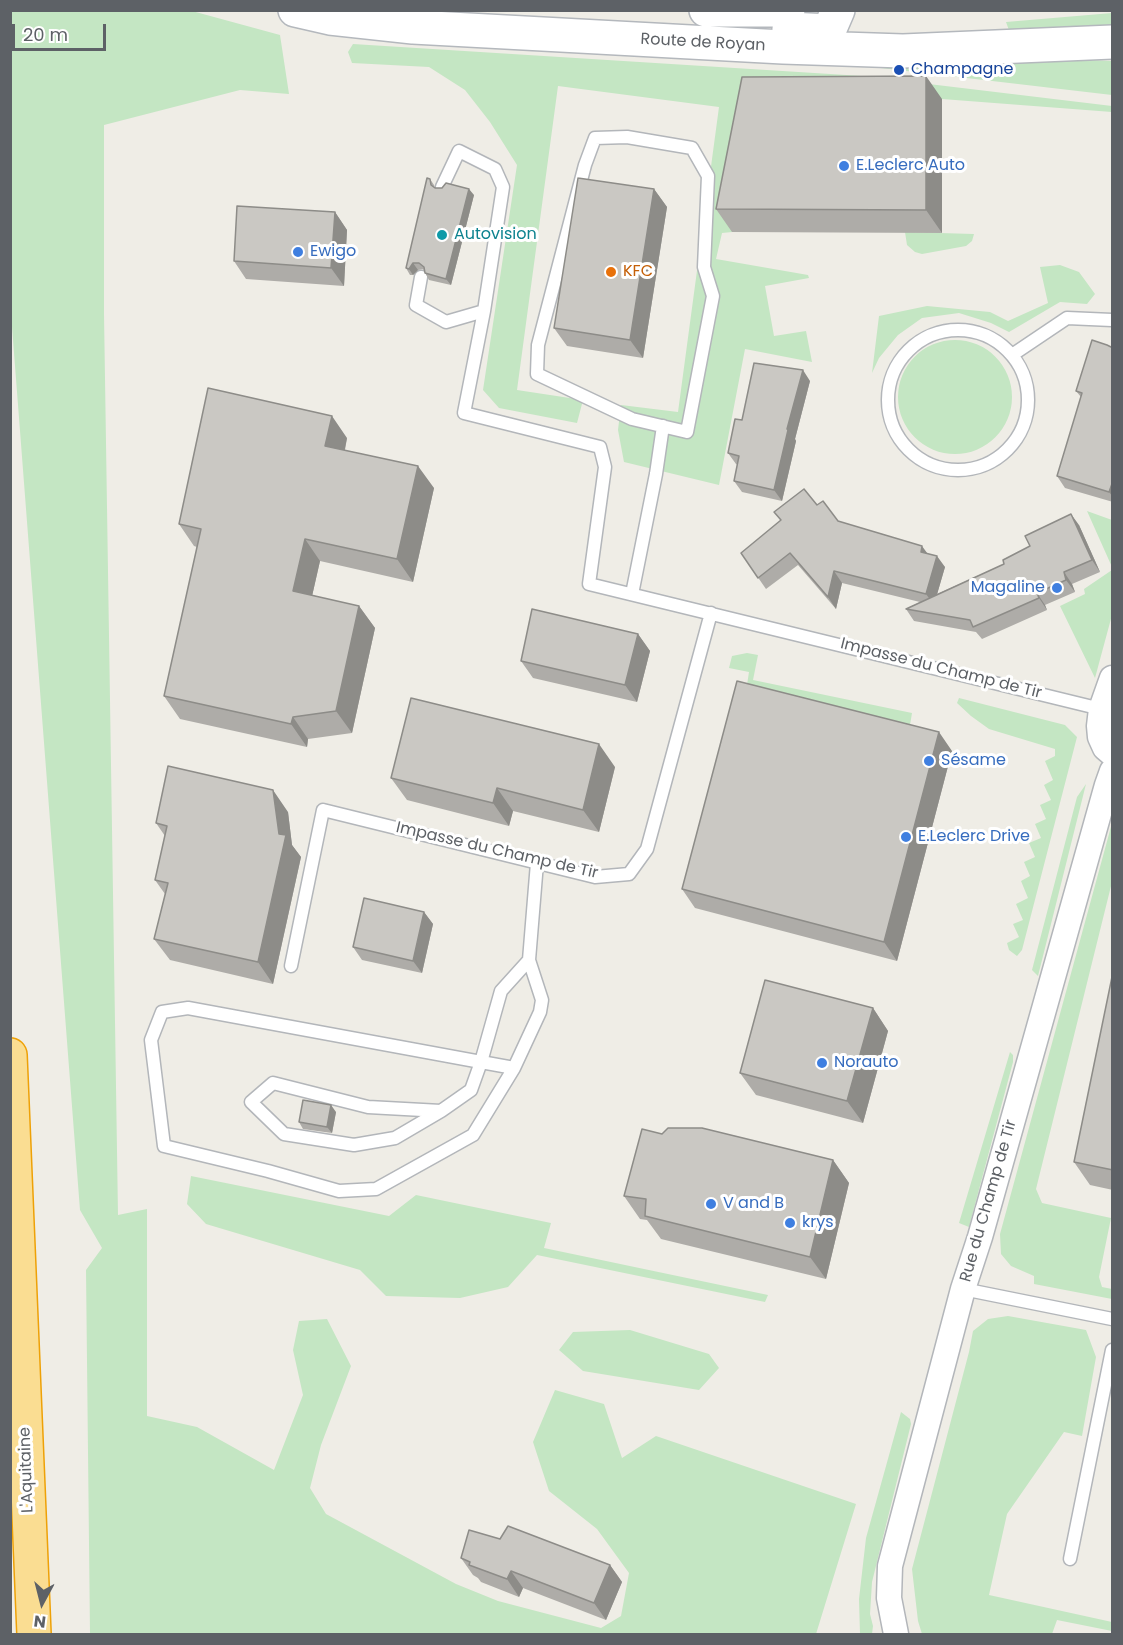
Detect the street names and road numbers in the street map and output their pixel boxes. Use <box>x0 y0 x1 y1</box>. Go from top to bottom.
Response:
street label: Route de Royan <box>640 30 766 56</box>
street label: Impasse du Champ de Tir <box>838 635 1044 703</box>
street label: Impasse du Champ de Tir <box>394 818 600 884</box>
street label: Rue du Champ de Tir <box>957 1118 1021 1284</box>
street label: L'Aquitaine <box>16 1427 38 1513</box>

